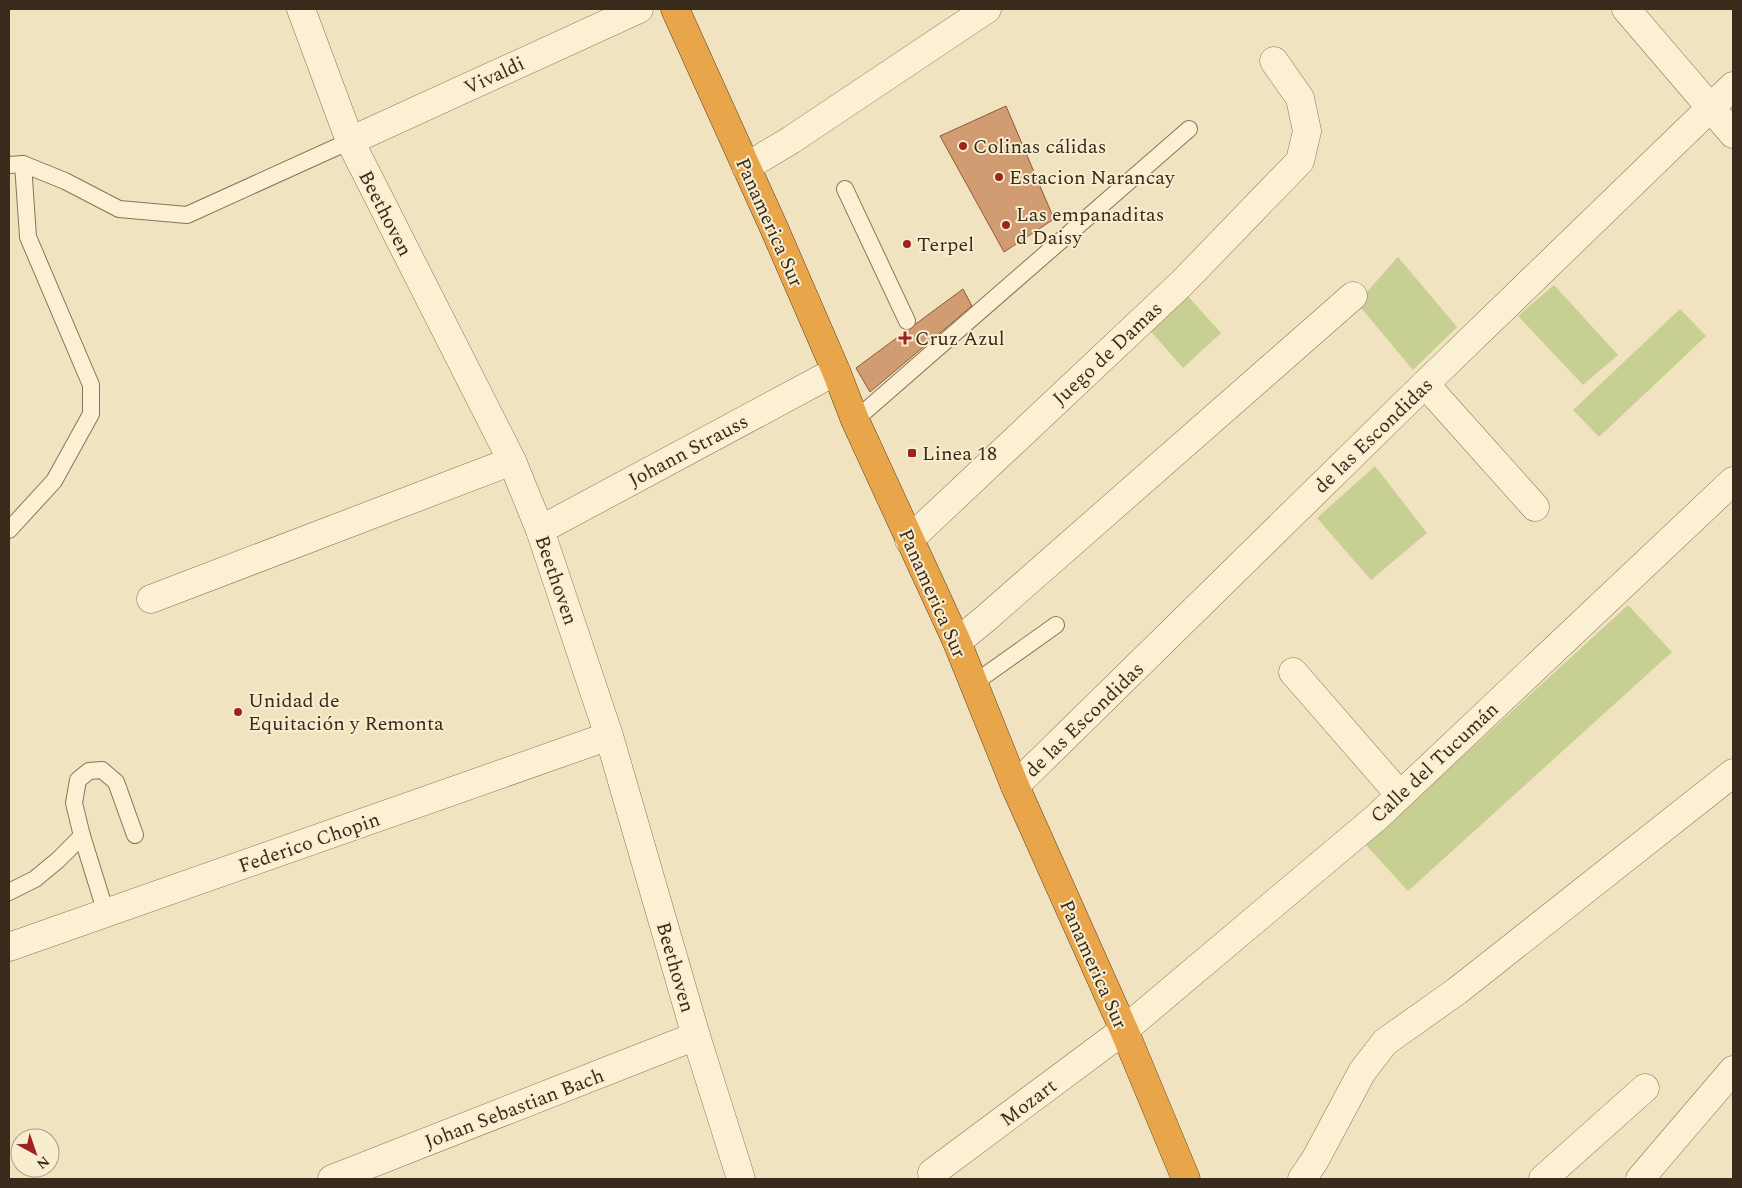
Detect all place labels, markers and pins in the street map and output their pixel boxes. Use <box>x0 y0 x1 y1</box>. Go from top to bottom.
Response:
place label: Colinas cálidas <box>973 132 1106 162</box>
marker: Colinas cálidas <box>957 140 969 152</box>
place label: Estacion Narancay <box>1009 163 1176 193</box>
marker: Estacion Narancay <box>993 171 1005 183</box>
place label: Las empanaditas d Daisy <box>1016 200 1164 253</box>
marker: Las empanaditas d Daisy <box>1000 219 1012 231</box>
place label: Terpel <box>917 230 974 260</box>
marker: Terpel <box>901 238 913 250</box>
place label: Cruz Azul <box>915 324 1005 354</box>
marker: Cruz Azul <box>899 332 911 344</box>
place label: Linea 18 <box>922 439 997 469</box>
marker: Linea 18 <box>906 447 918 459</box>
place label: Unidad de Equitación y Remonta <box>248 686 444 739</box>
marker: Unidad de Equitación y Remonta <box>232 706 244 718</box>

